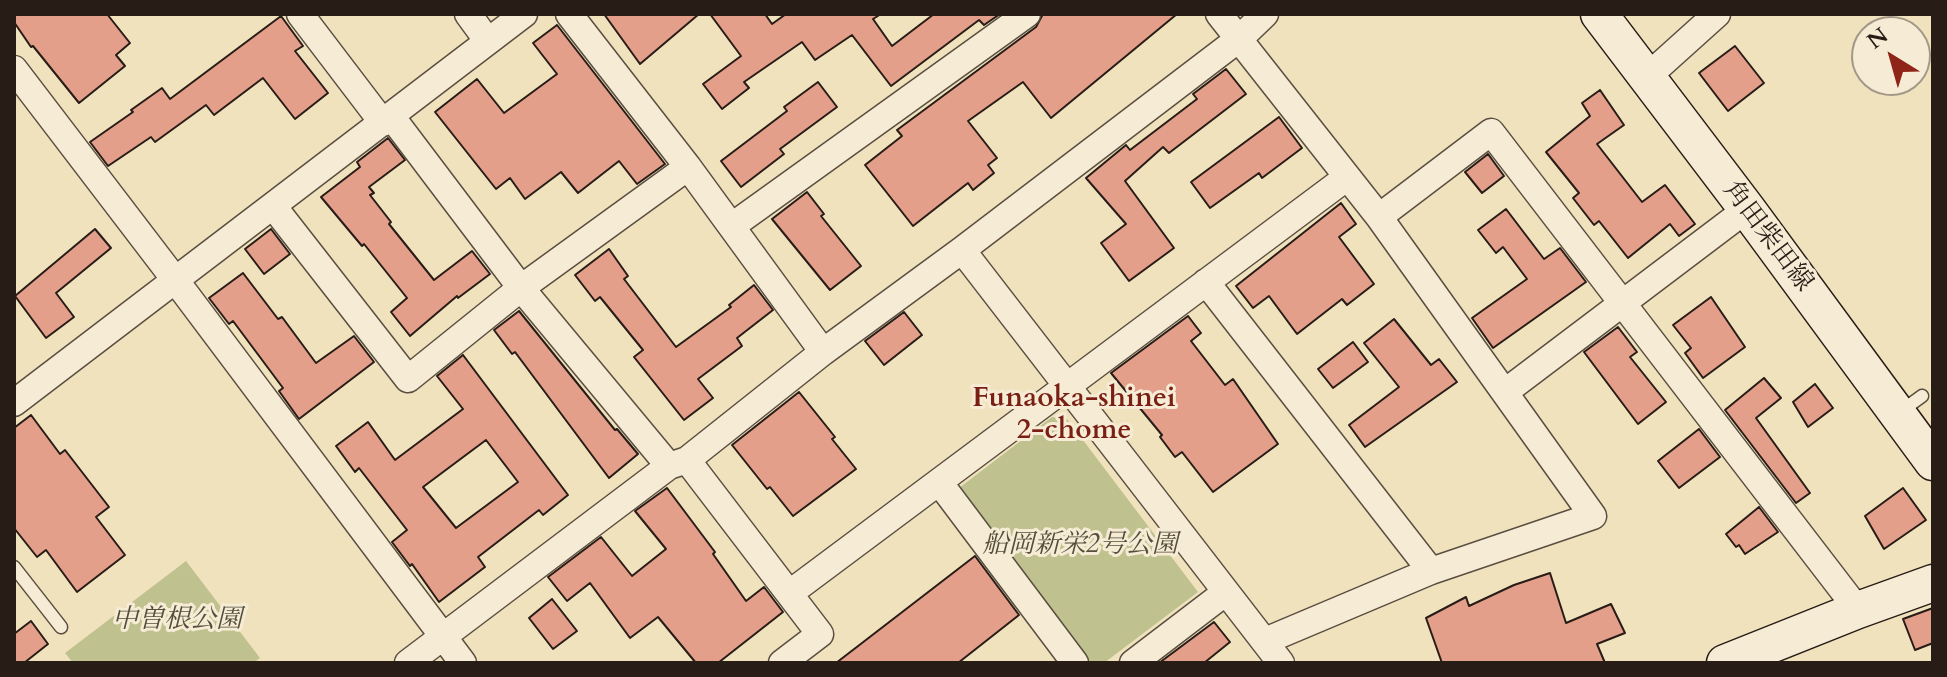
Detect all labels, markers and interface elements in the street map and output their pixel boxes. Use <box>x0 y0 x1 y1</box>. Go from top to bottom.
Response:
north arrow <box>1851 16 1931 96</box>
text: N <box>1861 21 1894 56</box>
street label: 角田柴田線 <box>1715 176 1819 298</box>
district label: Funaoka-shinei 2-chome <box>972 383 1176 449</box>
park label: 船岡新栄2号公園 <box>982 530 1178 562</box>
park label: 中曽根公園 <box>112 605 242 637</box>

